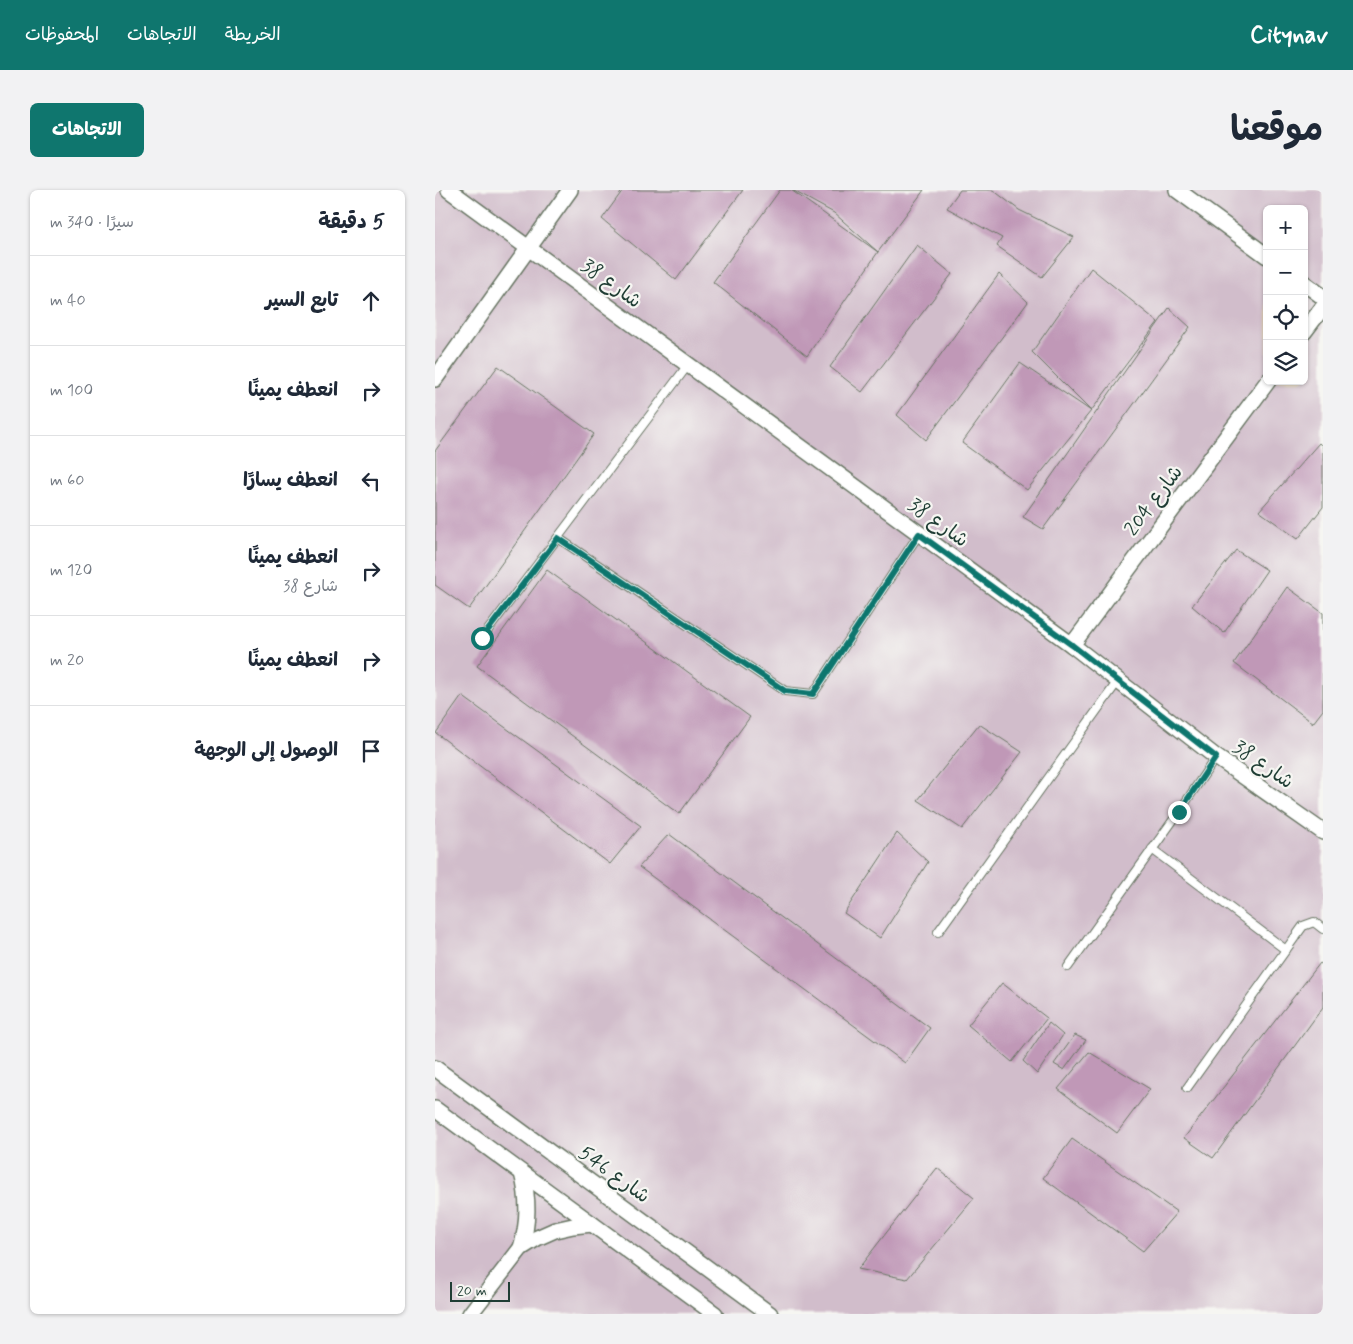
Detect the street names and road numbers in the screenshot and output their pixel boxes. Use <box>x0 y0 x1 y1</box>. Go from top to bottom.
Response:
street label: شارع 38 <box>575 253 647 315</box>
street label: شارع 204 <box>1119 460 1189 542</box>
street label: شارع 38 <box>902 492 974 554</box>
street label: شارع 38 <box>1227 734 1299 796</box>
street label: شارع 546 <box>573 1140 655 1210</box>

